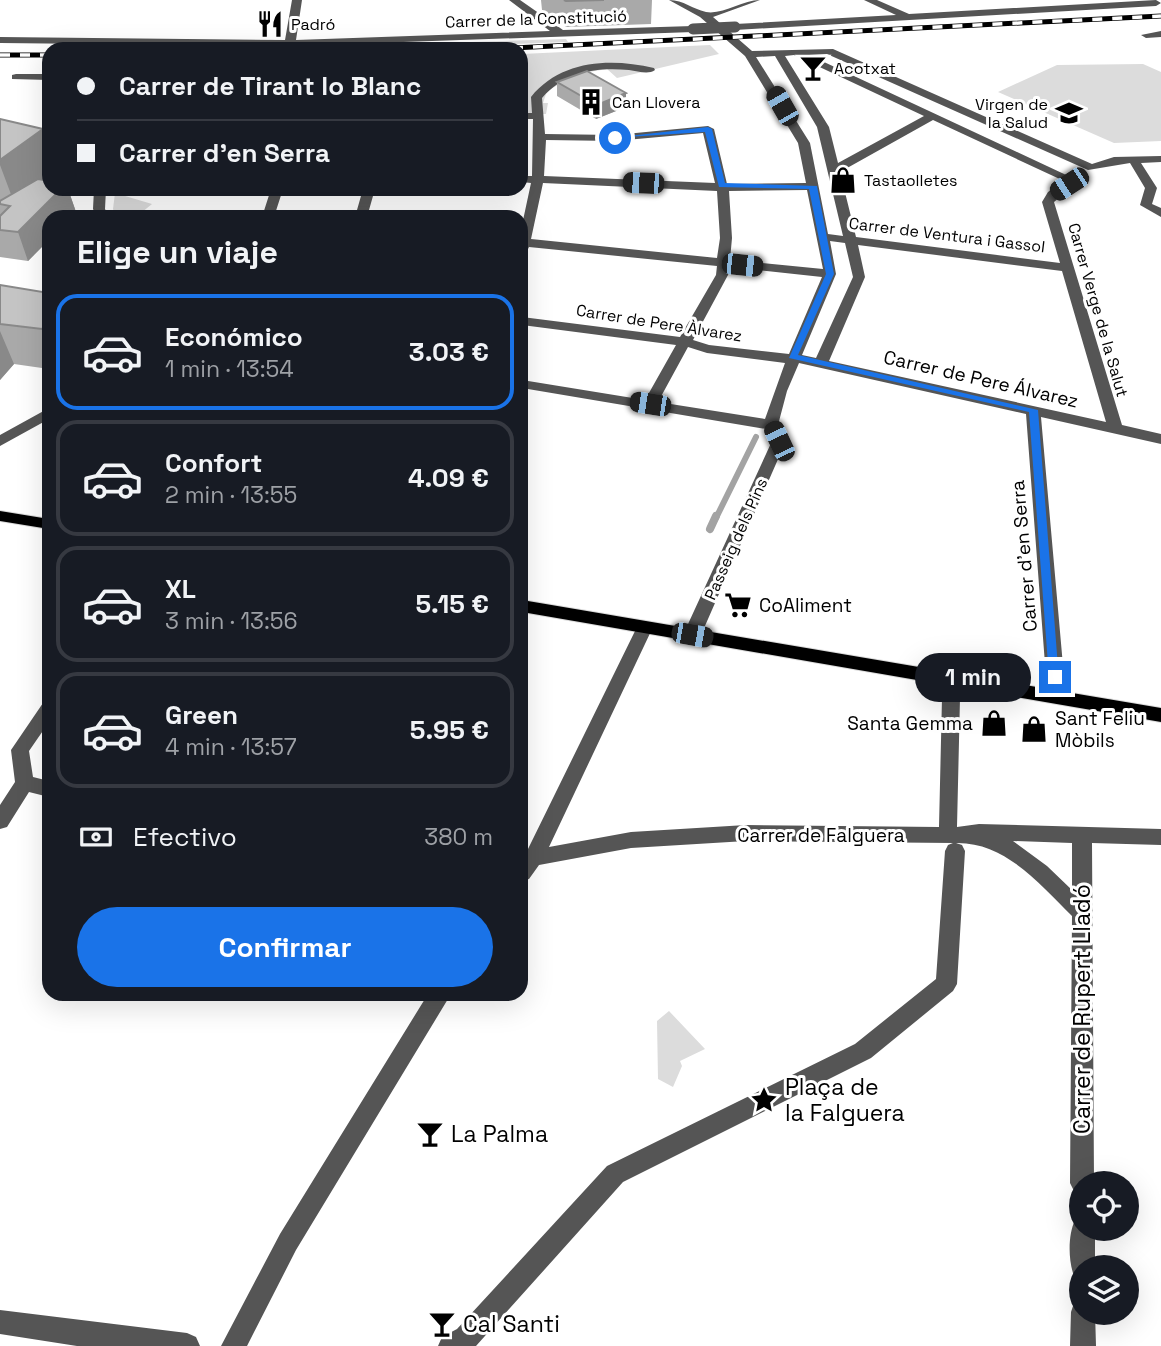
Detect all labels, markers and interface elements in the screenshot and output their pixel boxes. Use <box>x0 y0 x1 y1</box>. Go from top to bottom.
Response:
street label: Carrer de la Constitució <box>445 5 627 33</box>
restaurant icon: Padró <box>255 9 285 39</box>
place label: Padró <box>291 14 335 35</box>
bar icon: Acotxat <box>798 53 828 83</box>
place label: Acotxat <box>834 58 896 79</box>
text: Carrer de Tirant lo Blanc <box>119 69 421 103</box>
car <box>763 83 802 129</box>
building icon: Can Llovera <box>576 87 606 117</box>
place label: Can Llovera <box>612 92 700 113</box>
place label: Virgen de la Salud <box>975 94 1048 133</box>
school or university icon: Virgen de la Salud <box>1054 98 1084 128</box>
route start <box>599 122 631 154</box>
text: Carrer d'en Serra <box>119 136 330 170</box>
car <box>1046 164 1093 204</box>
shop icon: Tastaolletes <box>828 165 858 195</box>
place label: Tastaolletes <box>864 170 958 191</box>
car <box>622 172 665 194</box>
street label: Carrer de Ventura i Gassol <box>848 213 1046 257</box>
street label: Carrer Verge de la Salut <box>1063 220 1133 400</box>
text: Elige un viaje <box>77 232 278 272</box>
car <box>721 252 764 278</box>
street label: Carrer de Pere Àlvarez <box>575 300 743 346</box>
text: Económico <box>165 320 303 354</box>
icon: car <box>81 321 144 384</box>
text: 3.03 € <box>409 335 489 369</box>
street label: Carrer de Pere Álvarez <box>881 344 1081 414</box>
text: 1 min · 13:54 <box>165 354 294 384</box>
car <box>628 390 673 418</box>
car <box>761 418 798 464</box>
text: Confort <box>165 446 262 480</box>
icon: car <box>81 447 144 510</box>
text: 4.09 € <box>408 461 489 495</box>
street label: Passeig dels Pins <box>700 475 772 603</box>
street label: Carrer d'en Serra <box>1005 479 1043 633</box>
text: 2 min · 13:55 <box>165 480 297 510</box>
text: XL <box>165 572 196 606</box>
icon: car <box>81 573 144 636</box>
text: 5.15 € <box>415 587 489 621</box>
supermarket icon: CoAliment <box>723 590 753 620</box>
place label: CoAliment <box>759 593 852 618</box>
text: 3 min · 13:56 <box>165 606 298 636</box>
car <box>670 621 715 649</box>
callout: 1 min <box>915 652 1030 702</box>
route end <box>1039 661 1071 693</box>
text: 1 min <box>945 662 1001 692</box>
text: Green <box>165 698 238 732</box>
icon: car <box>81 699 144 762</box>
place label: Sant Feliu Mòbils <box>1055 706 1145 753</box>
shop icon: Santa Gemma <box>979 708 1009 738</box>
place label: Santa Gemma <box>847 711 973 736</box>
text: 5.95 € <box>410 713 489 747</box>
shop icon: Sant Feliu Mòbils <box>1019 714 1049 744</box>
text: 4 min · 13:57 <box>165 732 297 762</box>
icon: cash <box>77 818 115 856</box>
text: Efectivo <box>133 820 237 854</box>
text: 380 m <box>424 822 493 852</box>
street label: Carrer de Falguera <box>737 823 905 848</box>
street label: Carrer de Rupert Lladó <box>1067 884 1097 1134</box>
button: Confirmar <box>77 907 493 987</box>
place label: Plaça de la Falguera <box>785 1072 905 1128</box>
place icon: Plaça de la Falguera <box>749 1085 779 1115</box>
bar icon: La Palma <box>415 1119 445 1149</box>
place label: La Palma <box>451 1119 548 1149</box>
map controls <box>1069 1171 1139 1325</box>
button: locate <box>1069 1171 1139 1241</box>
button: layers <box>1069 1255 1139 1325</box>
bar icon: Cal Santi <box>427 1309 457 1339</box>
place label: Cal Santi <box>463 1309 560 1339</box>

